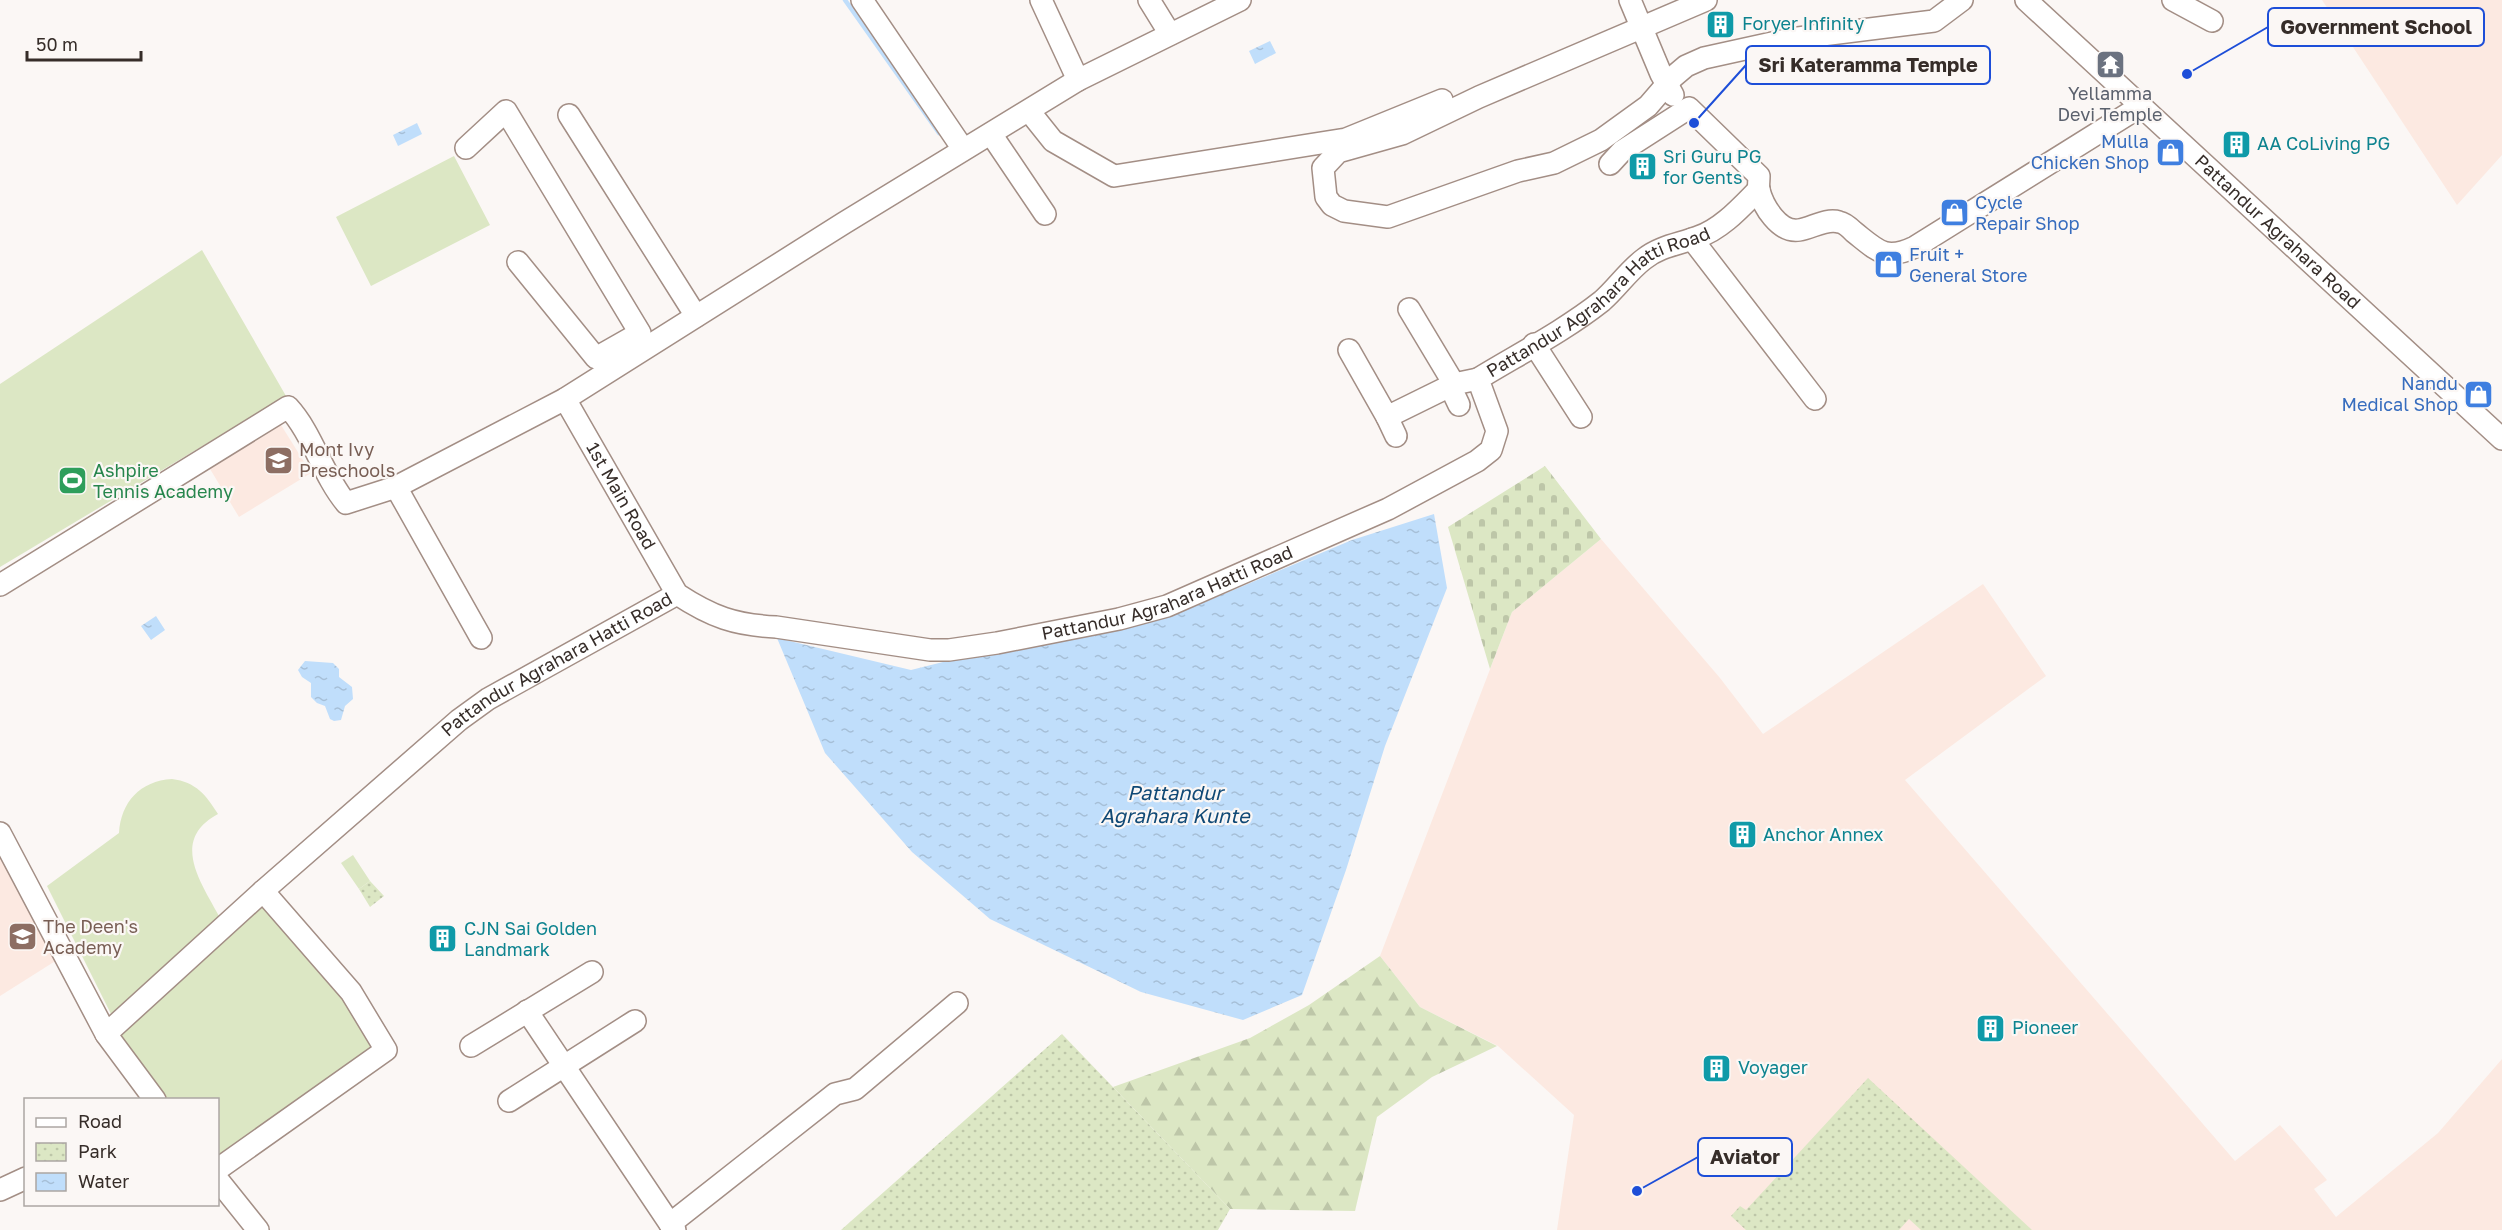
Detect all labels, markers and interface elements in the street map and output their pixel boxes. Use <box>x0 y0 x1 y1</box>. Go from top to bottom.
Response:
building icon: Foryer Infinity <box>1705 8 1737 40</box>
callout: Government School <box>2268 8 2484 46</box>
place label: Foryer Infinity <box>1742 12 1864 34</box>
text: Government School <box>2280 14 2472 38</box>
scale bar <box>27 24 141 62</box>
text: 50 m <box>36 33 78 55</box>
callout: Sri Kateramma Temple <box>1746 46 1990 84</box>
temple icon: Yellamma Devi Temple <box>2094 49 2126 81</box>
text: Sri Kateramma Temple <box>1758 52 1978 76</box>
place label: Yellamma Devi Temple <box>2057 82 2163 125</box>
building icon: AA CoLiving PG <box>2220 128 2252 160</box>
place label: Mulla Chicken Shop <box>2031 130 2149 173</box>
place label: AA CoLiving PG <box>2257 132 2390 154</box>
shop icon: Mulla Chicken Shop <box>2154 136 2186 168</box>
place label: Sri Guru PG for Gents <box>1663 145 1761 188</box>
street label: Pattandur Agrahara Road <box>2191 149 2365 313</box>
building icon: Sri Guru PG for Gents <box>1626 151 1658 183</box>
place label: Cycle Repair Shop <box>1975 191 2080 234</box>
shop icon: Cycle Repair Shop <box>1938 197 1970 229</box>
street label: Pattandur Agrahara Hatti Road <box>1482 221 1713 381</box>
place label: Fruit + General Store <box>1909 243 2027 286</box>
shop icon: Fruit + General Store <box>1872 249 1904 281</box>
place label: Nandu Medical Shop <box>2341 372 2458 415</box>
shop icon: Nandu Medical Shop <box>2463 378 2495 410</box>
place label: Mont Ivy Preschools <box>299 438 395 481</box>
street label: 1st Main Road <box>582 438 661 553</box>
school or university icon: Mont Ivy Preschools <box>262 444 294 476</box>
place label: Ashpire Tennis Academy <box>93 459 233 502</box>
sports icon: Ashpire Tennis Academy <box>56 465 88 497</box>
street label: Pattandur Agrahara Hatti Road <box>1039 540 1296 644</box>
street label: Pattandur Agrahara Hatti Road <box>436 587 676 741</box>
water label: Pattandur Agrahara Kunte <box>1100 780 1251 828</box>
building icon: Anchor Annex <box>1726 819 1758 851</box>
place label: Anchor Annex <box>1763 823 1884 845</box>
place label: The Deen's Academy <box>43 915 138 958</box>
place label: CJN Sai Golden Landmark <box>464 917 597 960</box>
school or university icon: The Deen's Academy <box>6 921 38 953</box>
building icon: CJN Sai Golden Landmark <box>427 923 459 955</box>
building icon: Pioneer <box>1975 1012 2007 1044</box>
place label: Pioneer <box>2012 1016 2078 1038</box>
building icon: Voyager <box>1701 1052 1733 1084</box>
place label: Voyager <box>1738 1056 1808 1078</box>
legend <box>24 1098 219 1206</box>
text: Road <box>78 1110 122 1132</box>
callout: Aviator <box>1698 1138 1792 1176</box>
text: Park <box>78 1140 117 1162</box>
text: Aviator <box>1710 1144 1780 1168</box>
text: Water <box>78 1170 129 1192</box>

